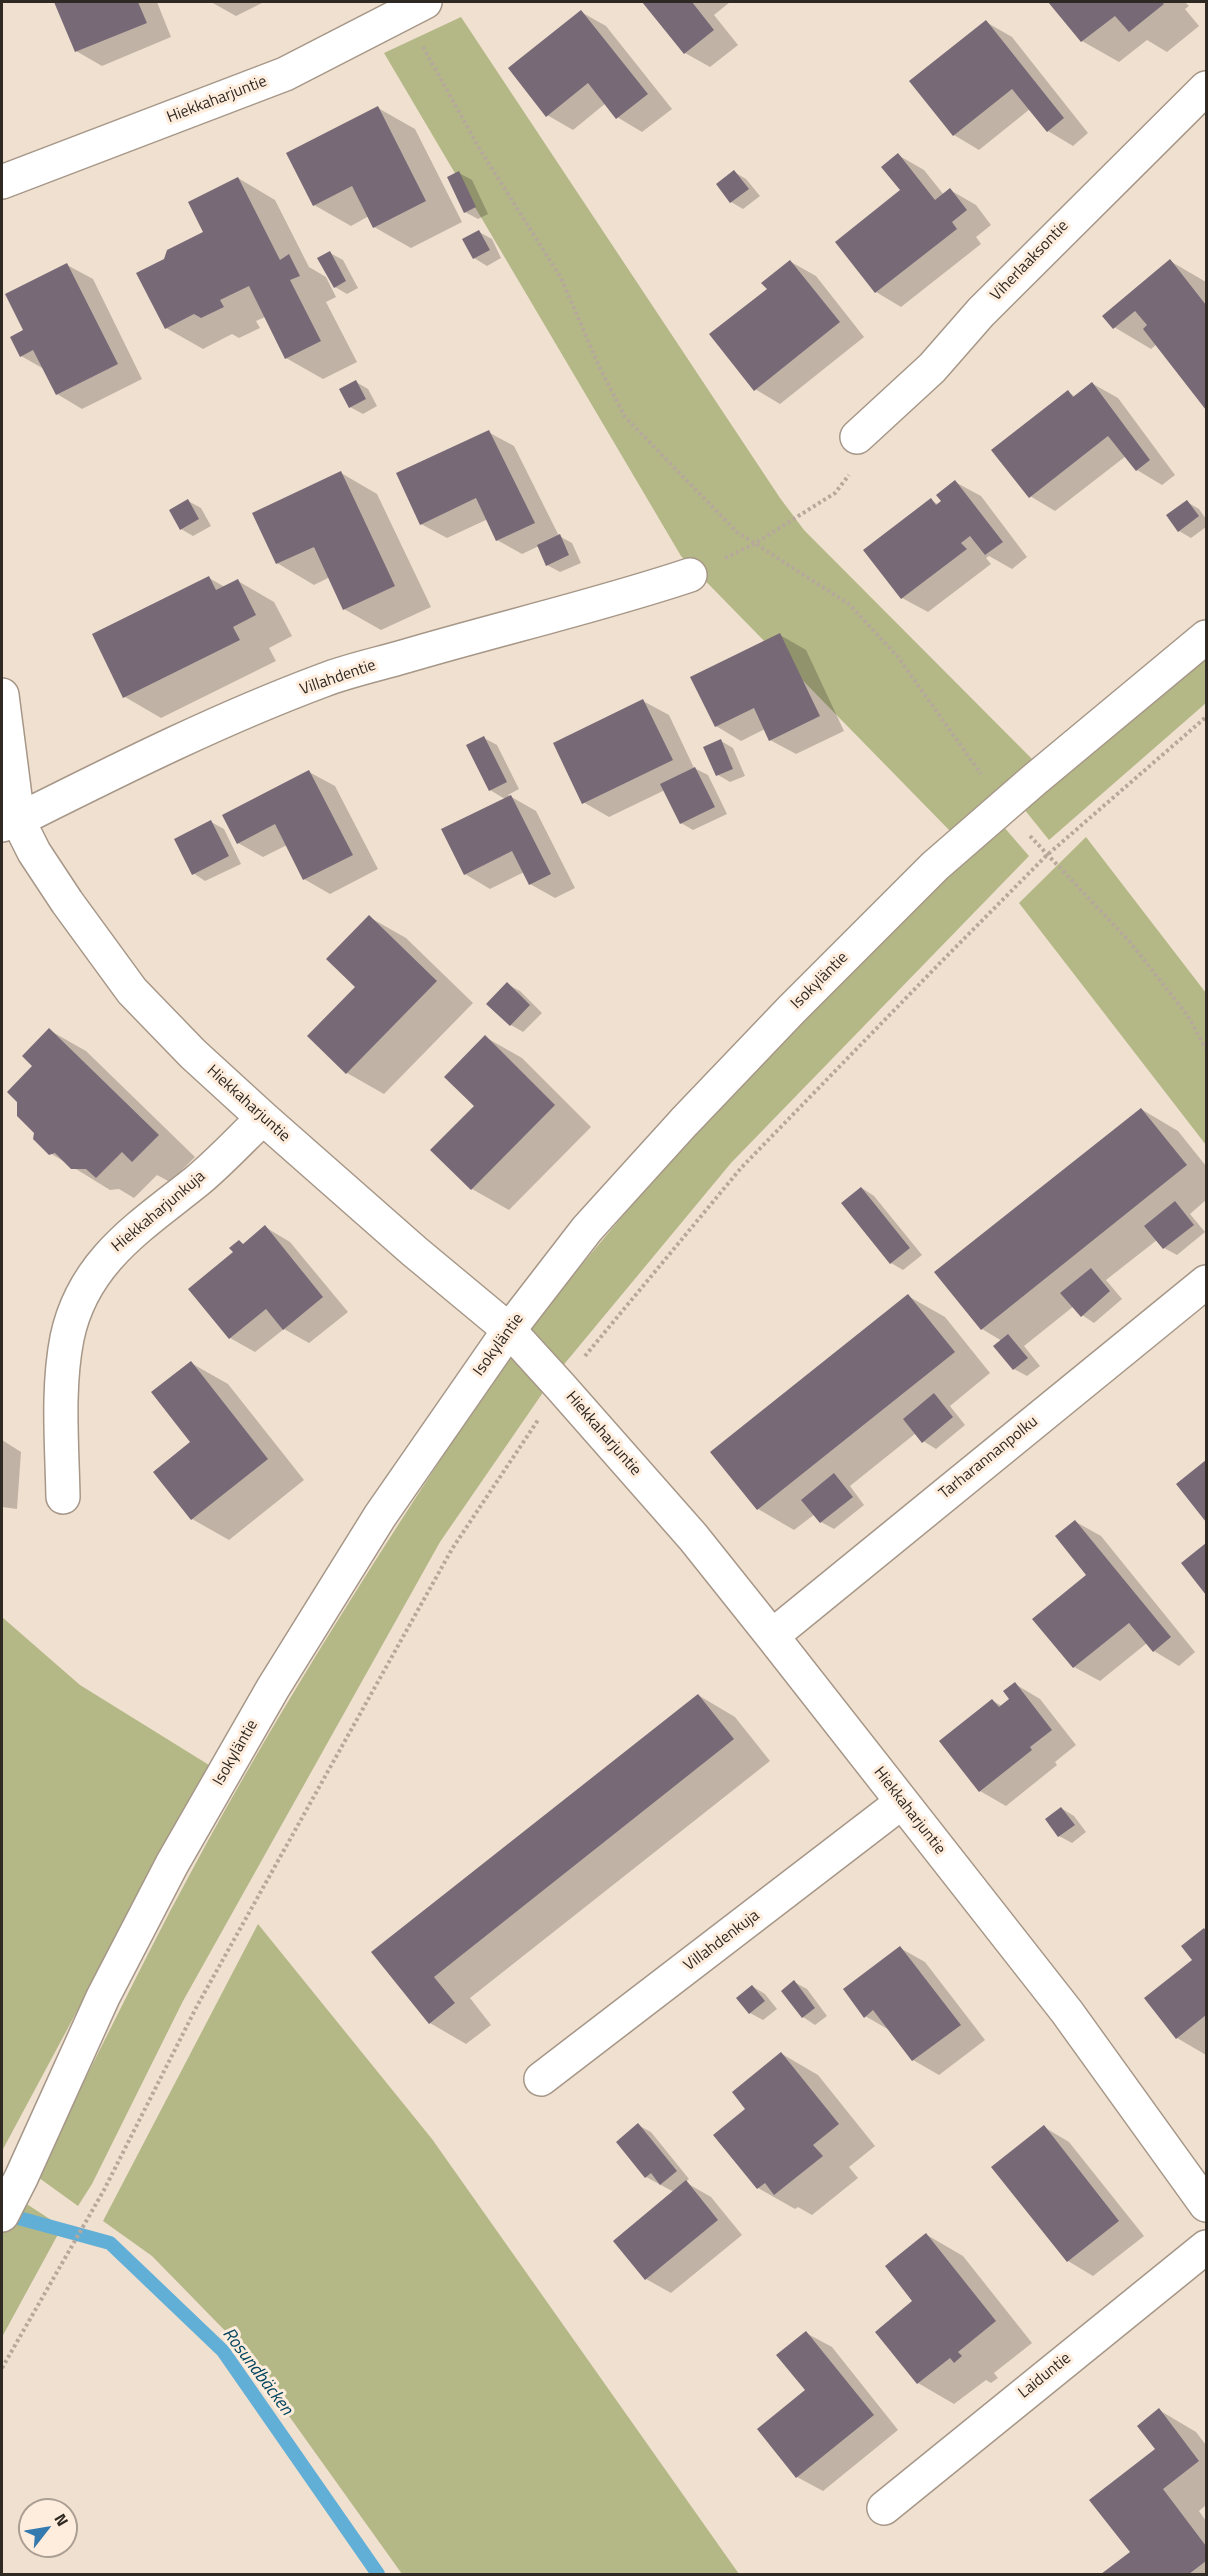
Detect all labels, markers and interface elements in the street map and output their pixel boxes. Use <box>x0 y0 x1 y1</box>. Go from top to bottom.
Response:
street label: Hiekkaharjuntie <box>164 72 270 128</box>
street label: Viherlaaksontie <box>987 217 1073 305</box>
street label: Villahdentie <box>297 656 379 700</box>
street label: Isokyläntie <box>788 949 852 1013</box>
street label: Hiekkaharjuntie <box>202 1062 294 1146</box>
street label: Hiekkaharjunkuja <box>108 1167 210 1257</box>
street label: Isokyläntie <box>470 1310 528 1380</box>
street label: Hiekkaharjuntie <box>561 1388 645 1480</box>
street label: Tarharannanpolku <box>936 1412 1042 1504</box>
street label: Isokyläntie <box>210 1717 262 1789</box>
street label: Hiekkaharjuntie <box>869 1763 949 1859</box>
street label: Villahdenkuja <box>680 1906 764 1976</box>
water label: Rosundbäcken <box>217 2324 297 2420</box>
street label: Laiduntie <box>1015 2349 1075 2403</box>
north arrow <box>18 2498 78 2558</box>
text: N <box>49 2509 75 2531</box>

